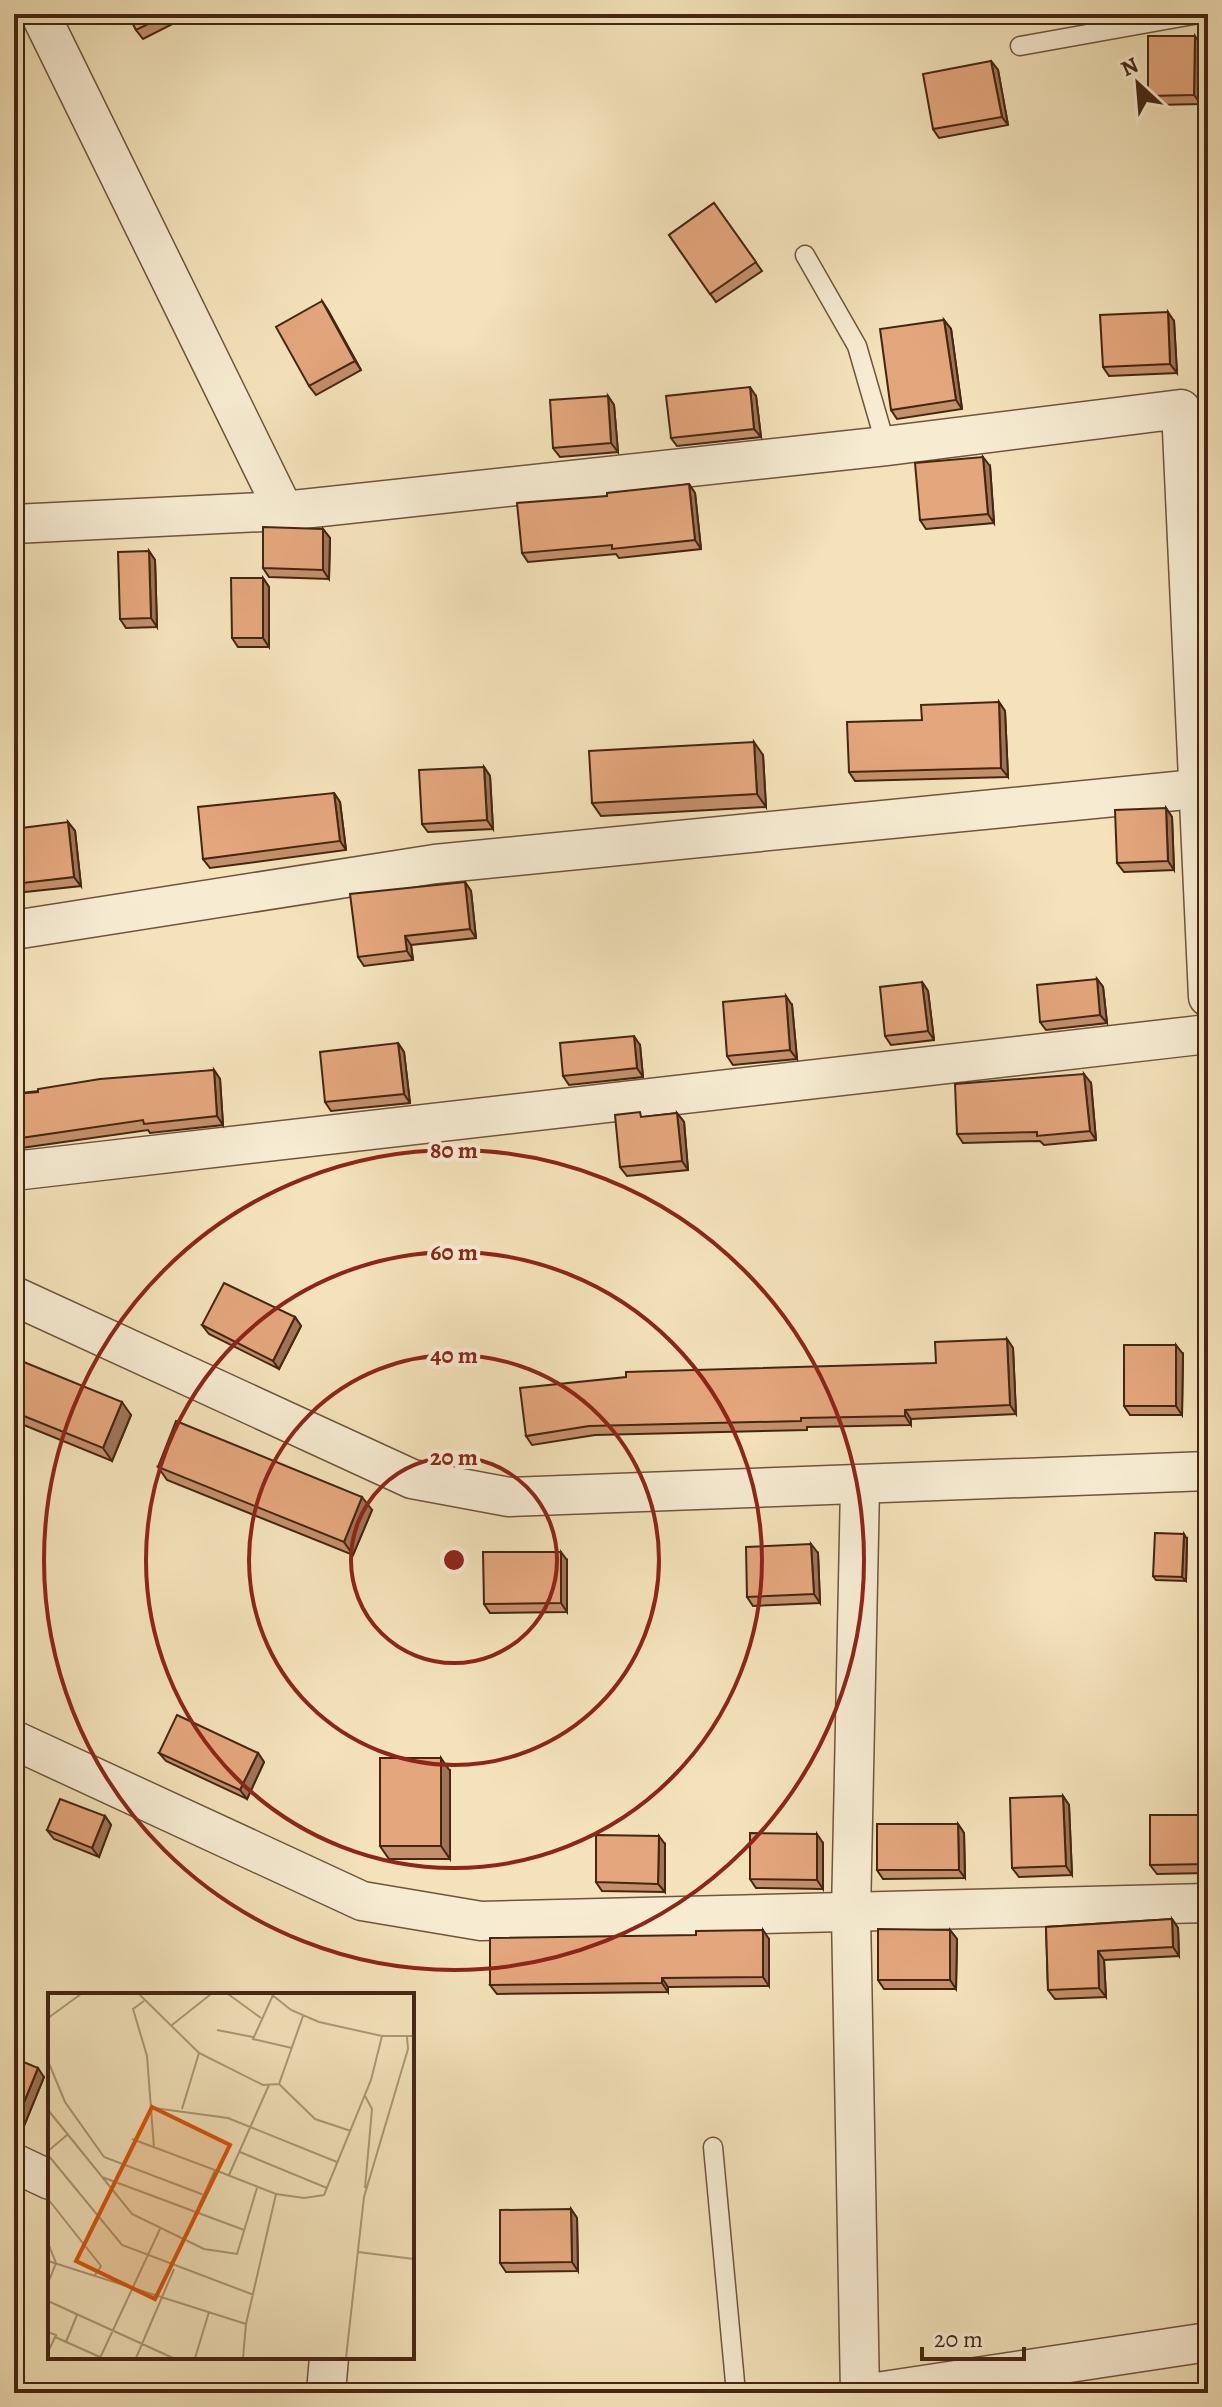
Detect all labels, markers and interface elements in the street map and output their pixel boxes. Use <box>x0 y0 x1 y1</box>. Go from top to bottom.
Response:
north arrow <box>1098 44 1178 124</box>
text: N <box>1116 50 1143 84</box>
text: 80 m <box>430 1134 478 1166</box>
text: 60 m <box>430 1236 478 1268</box>
text: 40 m <box>430 1339 478 1371</box>
text: 20 m <box>430 1441 478 1473</box>
centre of rings <box>440 1546 468 1574</box>
inset map <box>48 1993 414 2359</box>
scale bar <box>922 2311 1024 2361</box>
text: 20 m <box>934 2323 983 2355</box>

